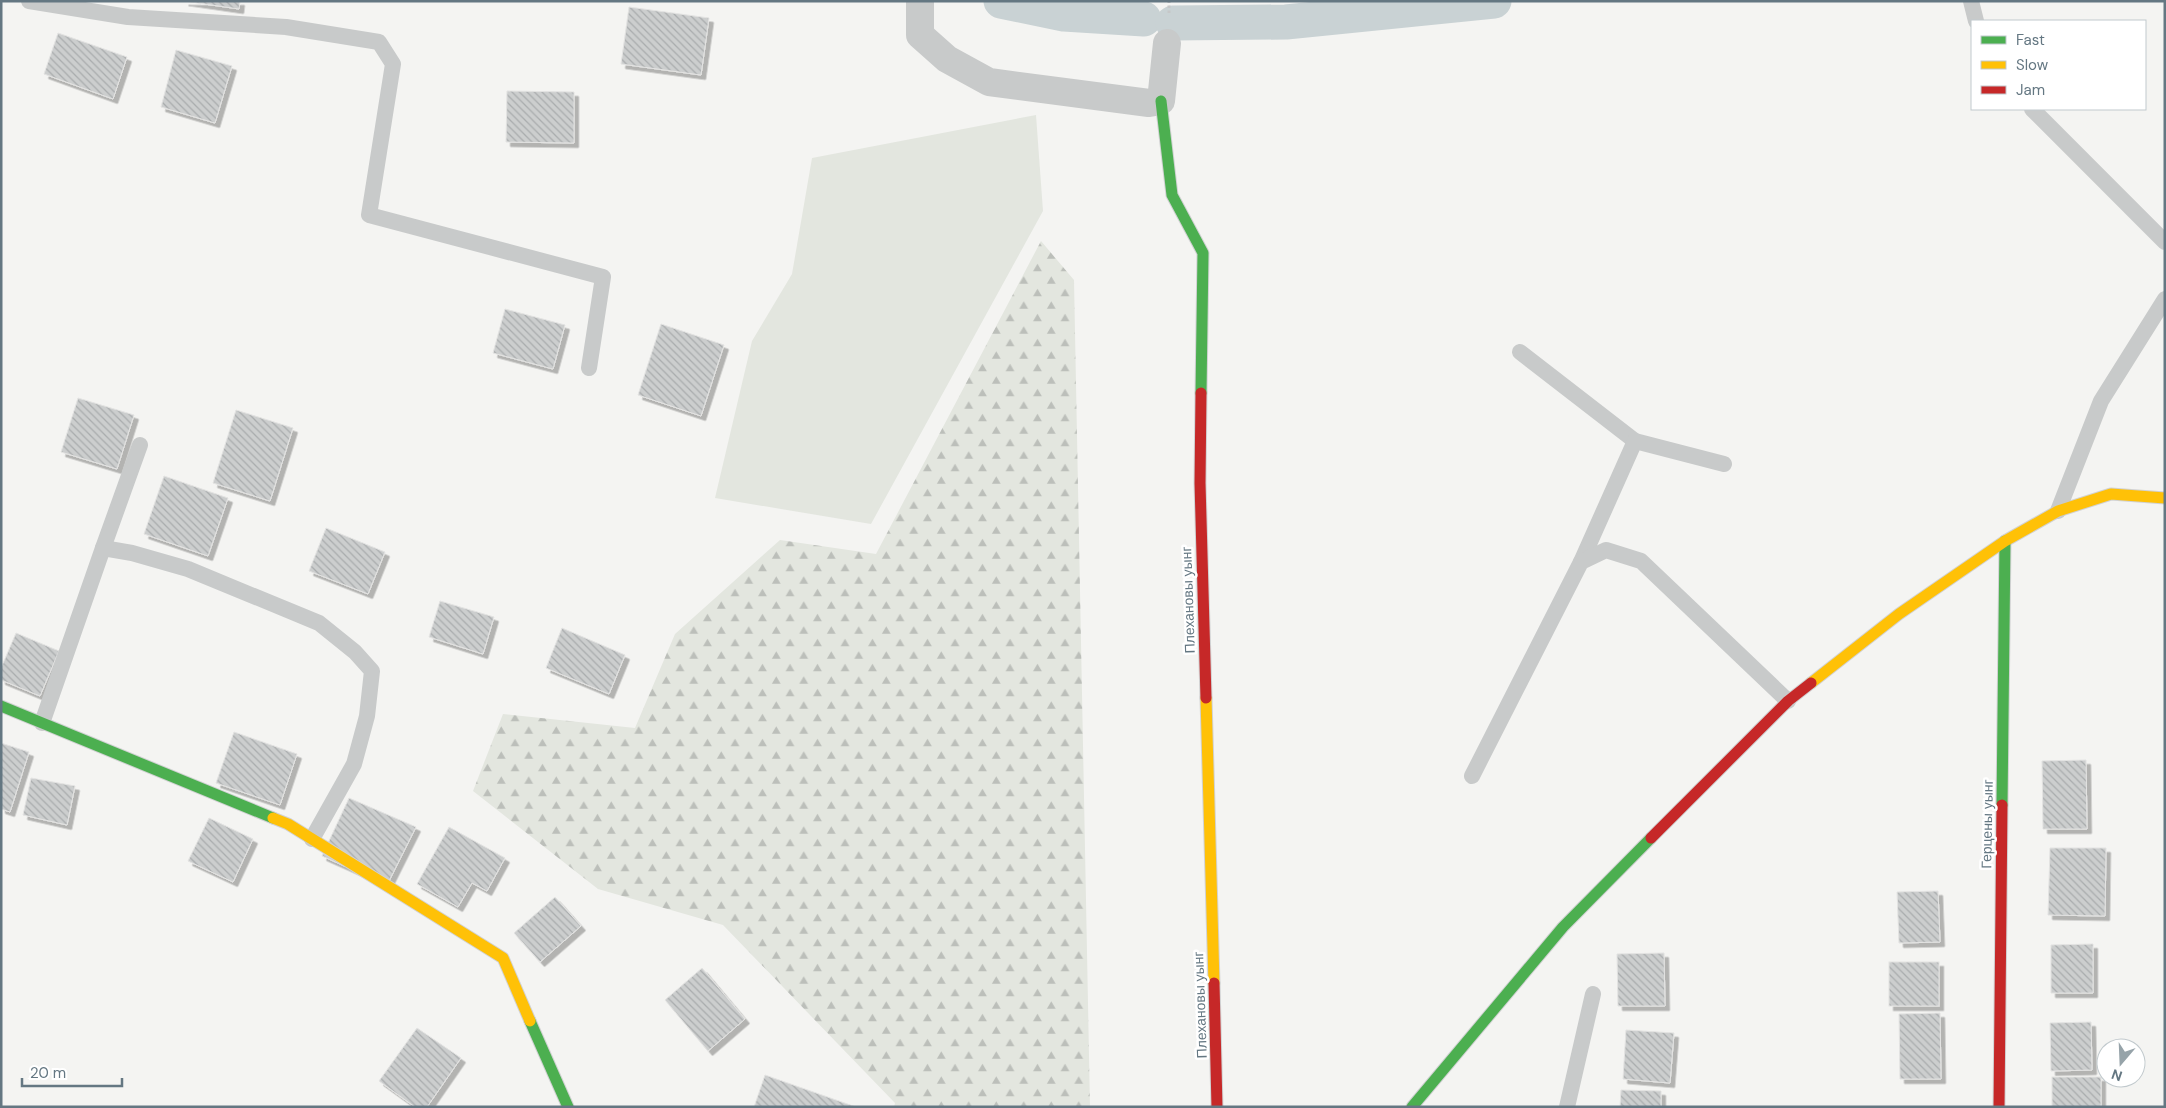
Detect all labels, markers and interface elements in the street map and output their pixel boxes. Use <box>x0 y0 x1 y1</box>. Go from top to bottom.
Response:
legend <box>1971 20 2146 110</box>
text: Fast <box>2016 30 2045 50</box>
text: Slow <box>2016 55 2049 75</box>
text: Jam <box>2016 80 2045 100</box>
street label: Плехановы уынг <box>1177 546 1199 654</box>
street label: Герцены уынг <box>1977 779 1997 869</box>
street label: Плехановы уынг <box>1189 951 1211 1059</box>
north arrow <box>2096 1038 2146 1088</box>
scale bar <box>22 1056 122 1088</box>
text: 20 m <box>30 1063 66 1083</box>
text: N <box>2109 1065 2125 1085</box>

